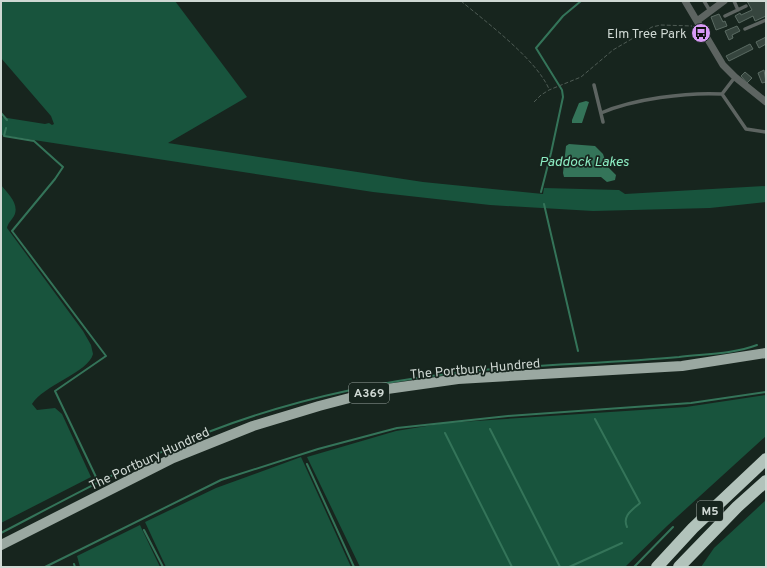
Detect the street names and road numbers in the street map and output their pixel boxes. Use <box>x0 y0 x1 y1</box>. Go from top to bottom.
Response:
street label: The Portbury Hundred <box>409 356 541 384</box>
road number: A369 <box>349 383 389 403</box>
street label: The Portbury Hundred <box>87 425 213 495</box>
road number: M5 <box>697 501 723 521</box>

